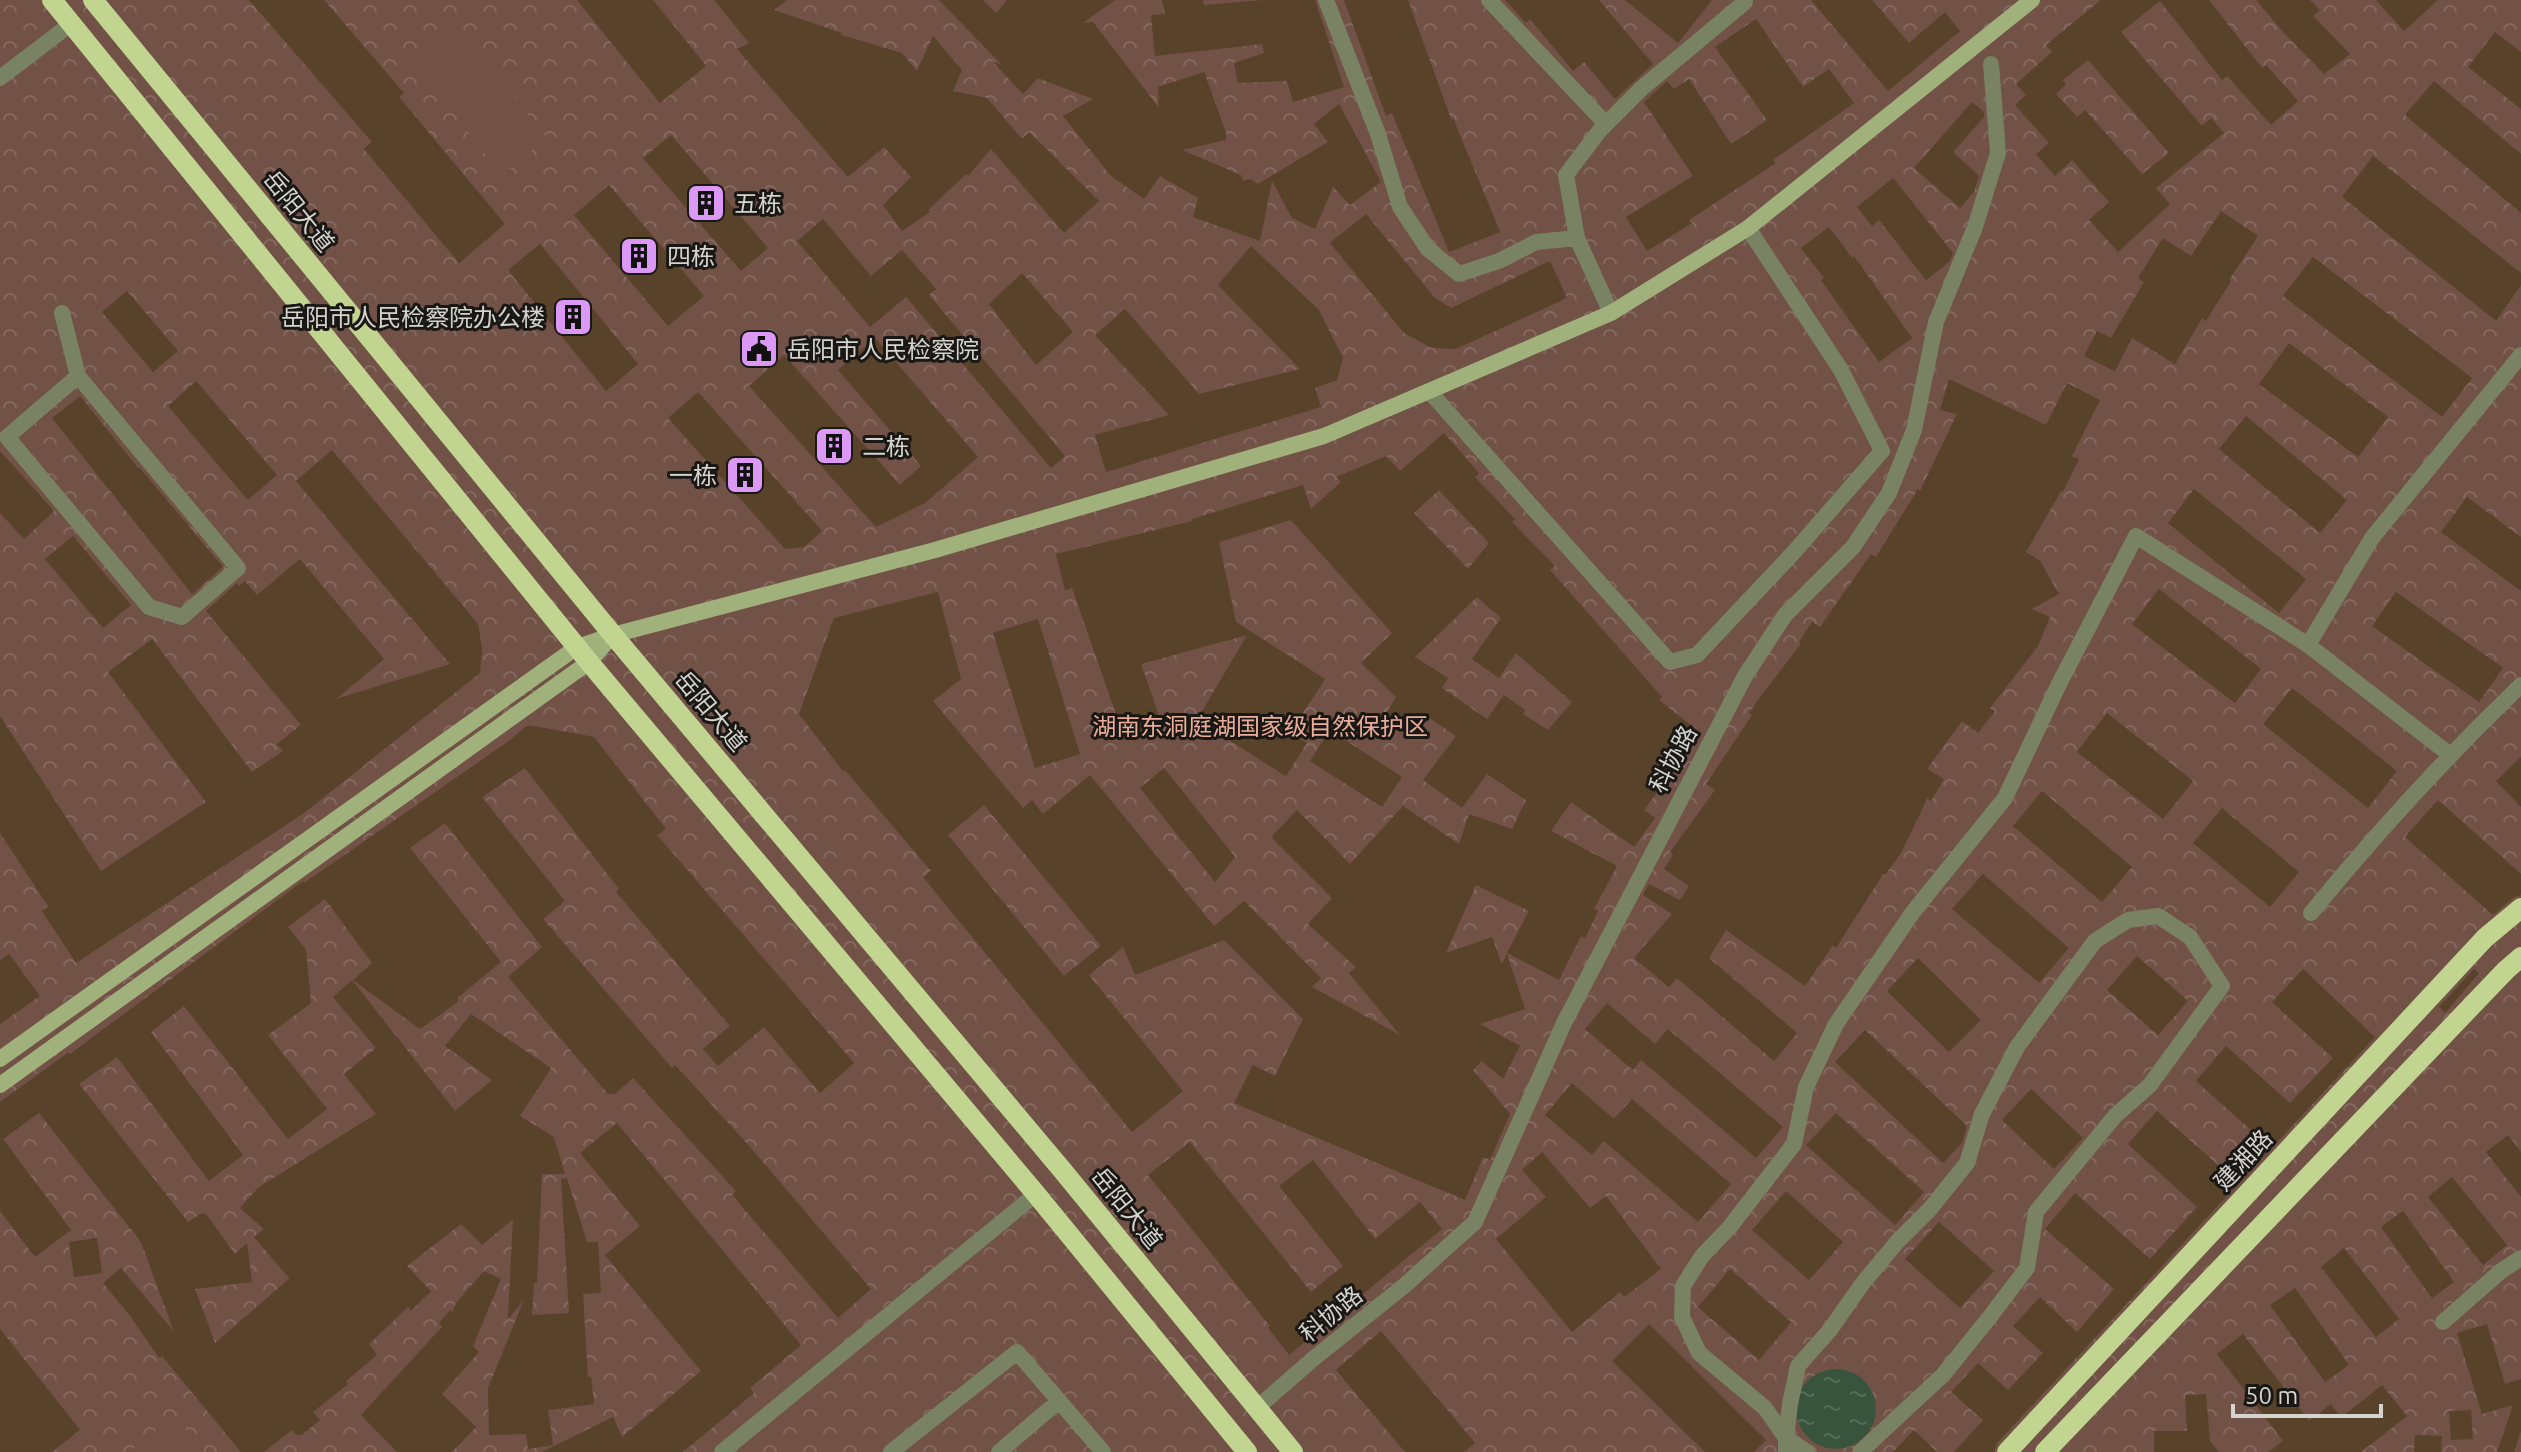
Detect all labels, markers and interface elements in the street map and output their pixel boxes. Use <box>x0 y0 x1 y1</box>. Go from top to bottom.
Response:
street label: 岳阳大道 <box>258 165 340 257</box>
building icon: 五栋 <box>685 182 727 224</box>
place label: 五栋 <box>734 190 782 217</box>
building icon: 四栋 <box>618 235 660 277</box>
place label: 四栋 <box>667 243 715 270</box>
building icon: 岳阳市人民检察院办公楼 <box>552 296 594 338</box>
place label: 岳阳市人民检察院办公楼 <box>281 304 545 331</box>
public building icon: 岳阳市人民检察院 <box>738 328 780 370</box>
place label: 岳阳市人民检察院 <box>787 336 979 363</box>
building icon: 二栋 <box>813 425 855 467</box>
place label: 二栋 <box>862 433 910 460</box>
building icon: 一栋 <box>724 454 766 496</box>
place label: 一栋 <box>669 462 717 489</box>
street label: 岳阳大道 <box>670 666 752 756</box>
park label: 湖南东洞庭湖国家级自然保护区 <box>1092 713 1428 740</box>
street label: 科协路 <box>1644 721 1702 797</box>
street label: 建湘路 <box>2209 1124 2277 1196</box>
street label: 岳阳大道 <box>1086 1162 1168 1254</box>
street label: 科协路 <box>1295 1281 1367 1347</box>
scale bar <box>2233 1368 2381 1418</box>
text: 50 m <box>2245 1382 2298 1409</box>

